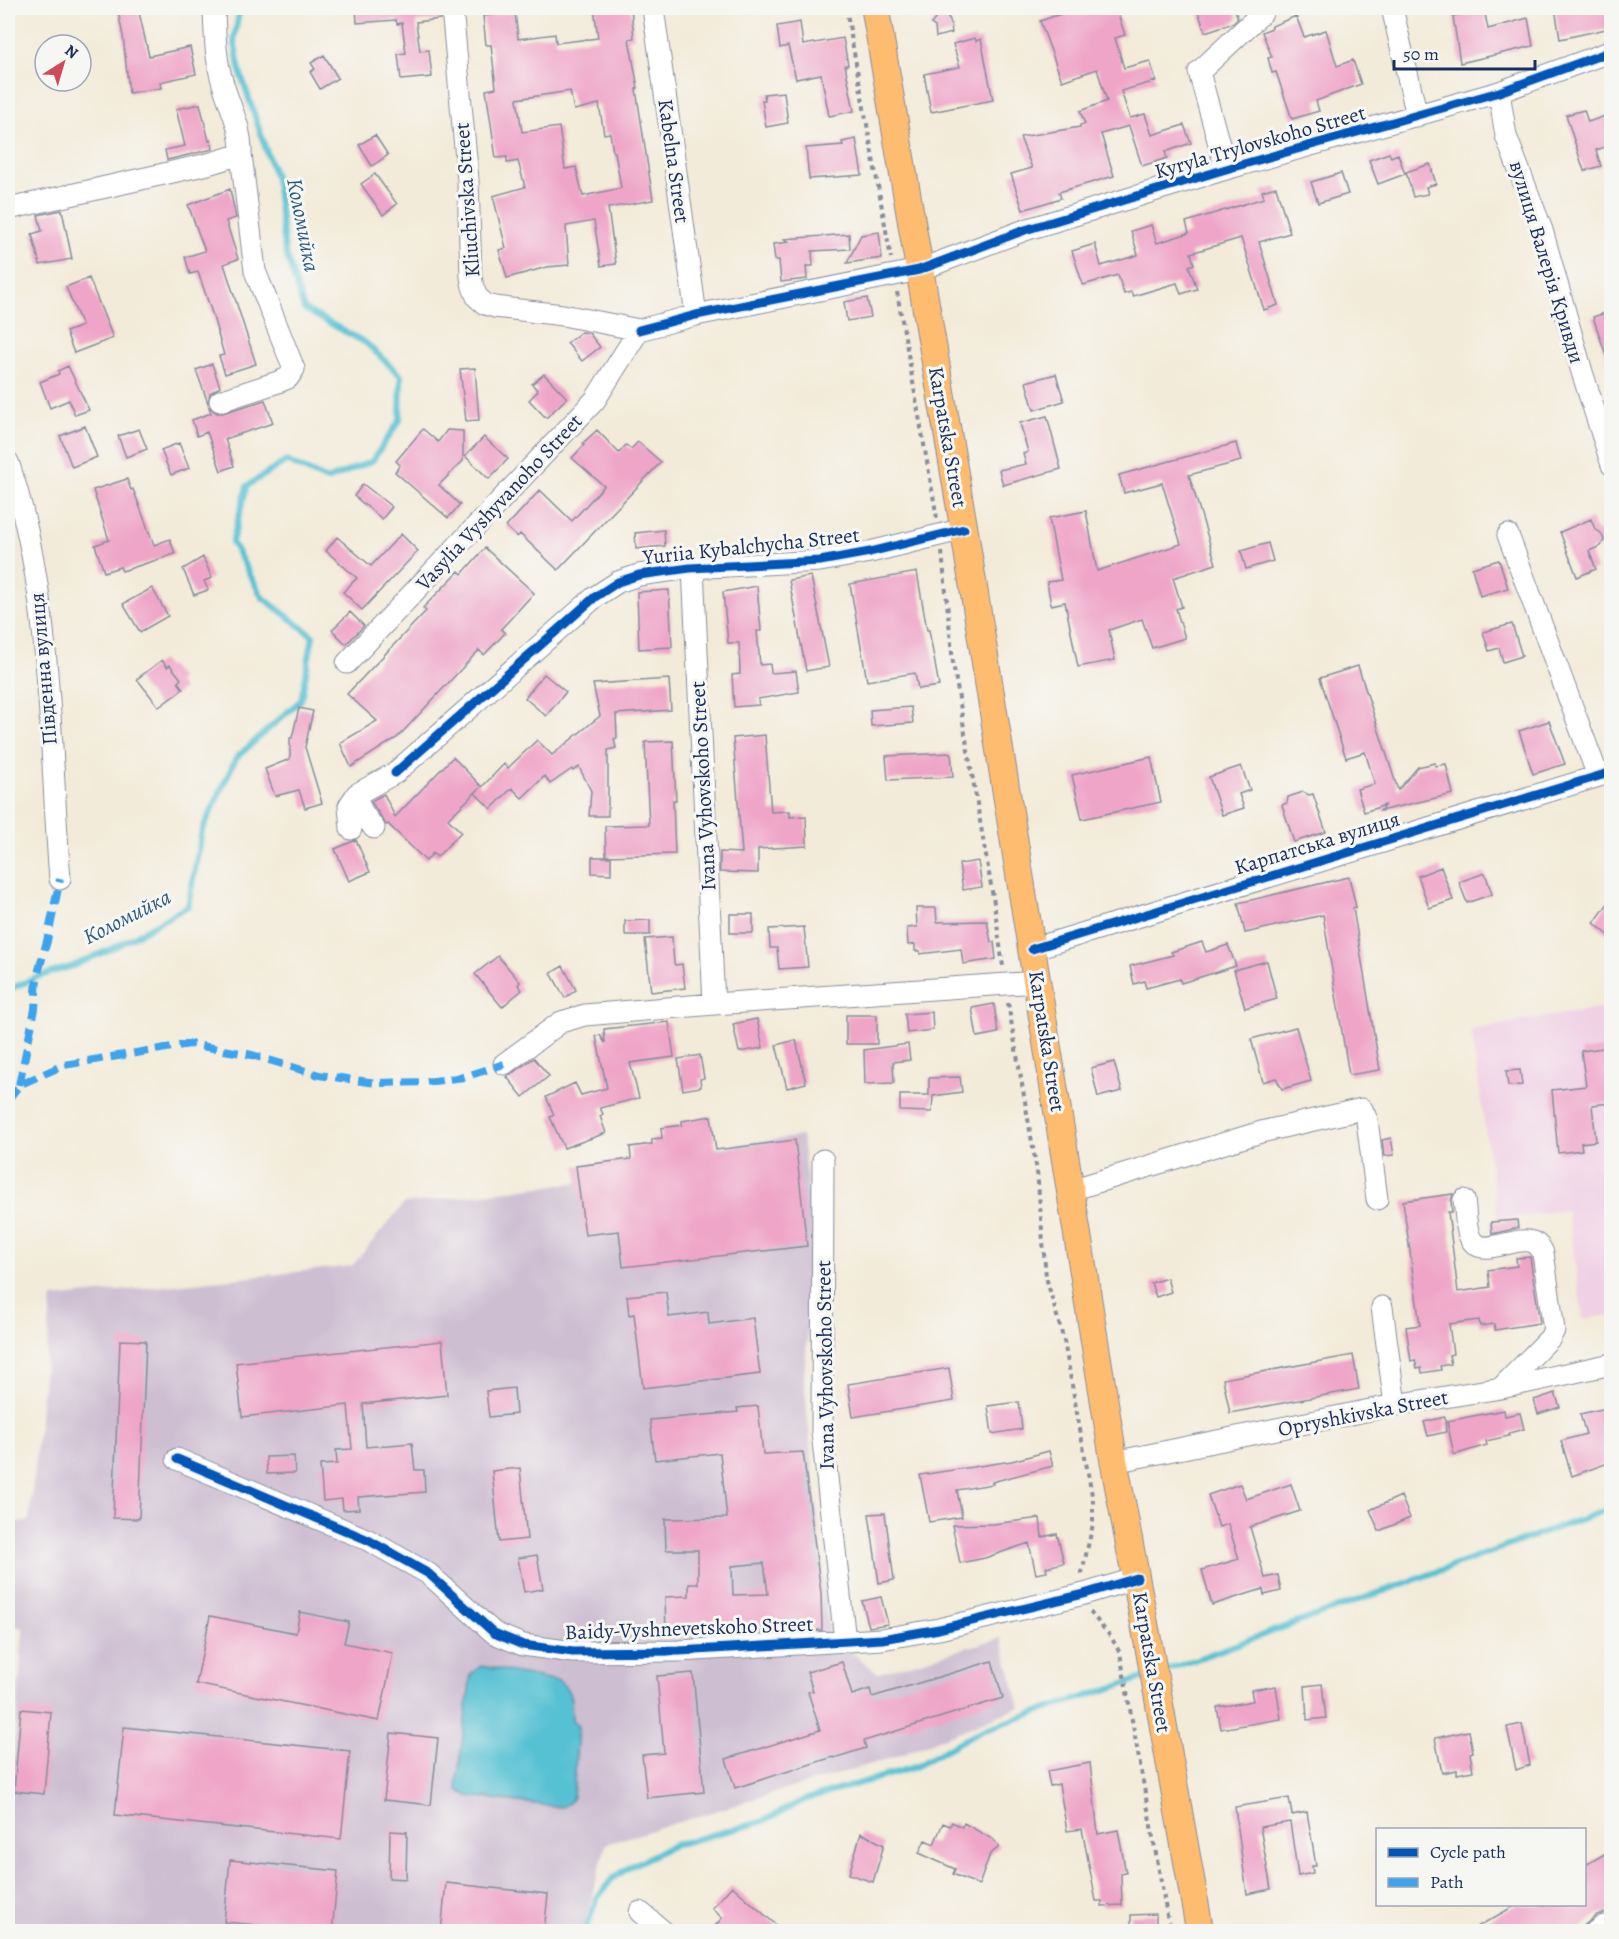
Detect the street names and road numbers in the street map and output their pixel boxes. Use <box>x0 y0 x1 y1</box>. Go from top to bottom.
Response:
street label: Kabelna Street <box>651 97 697 225</box>
street label: Kyryla Trylovskoho Street <box>1151 98 1369 186</box>
street label: Kliuchivska Street <box>448 122 486 278</box>
street label: вулиця Валерія Кривди <box>1503 157 1591 367</box>
street label: Karpatska Street <box>922 364 974 510</box>
street label: Vasylia Vyshyvanoho Street <box>409 408 588 597</box>
street label: Yuriia Kybalchycha Street <box>640 521 861 571</box>
street label: Південна вулиця <box>22 592 64 746</box>
street label: Ivana Vyhovskoho Street <box>684 680 722 892</box>
street label: Карпатська вулиця <box>1231 805 1403 881</box>
street label: Karpatska Street <box>1022 968 1072 1114</box>
street label: Ivana Vyhovskoho Street <box>809 1260 841 1470</box>
street label: Opryshkivska Street <box>1276 1383 1451 1443</box>
street label: Karpatska Street <box>1126 1589 1178 1735</box>
street label: Baidy-Vyshnevetskoho Street <box>564 1610 814 1646</box>

